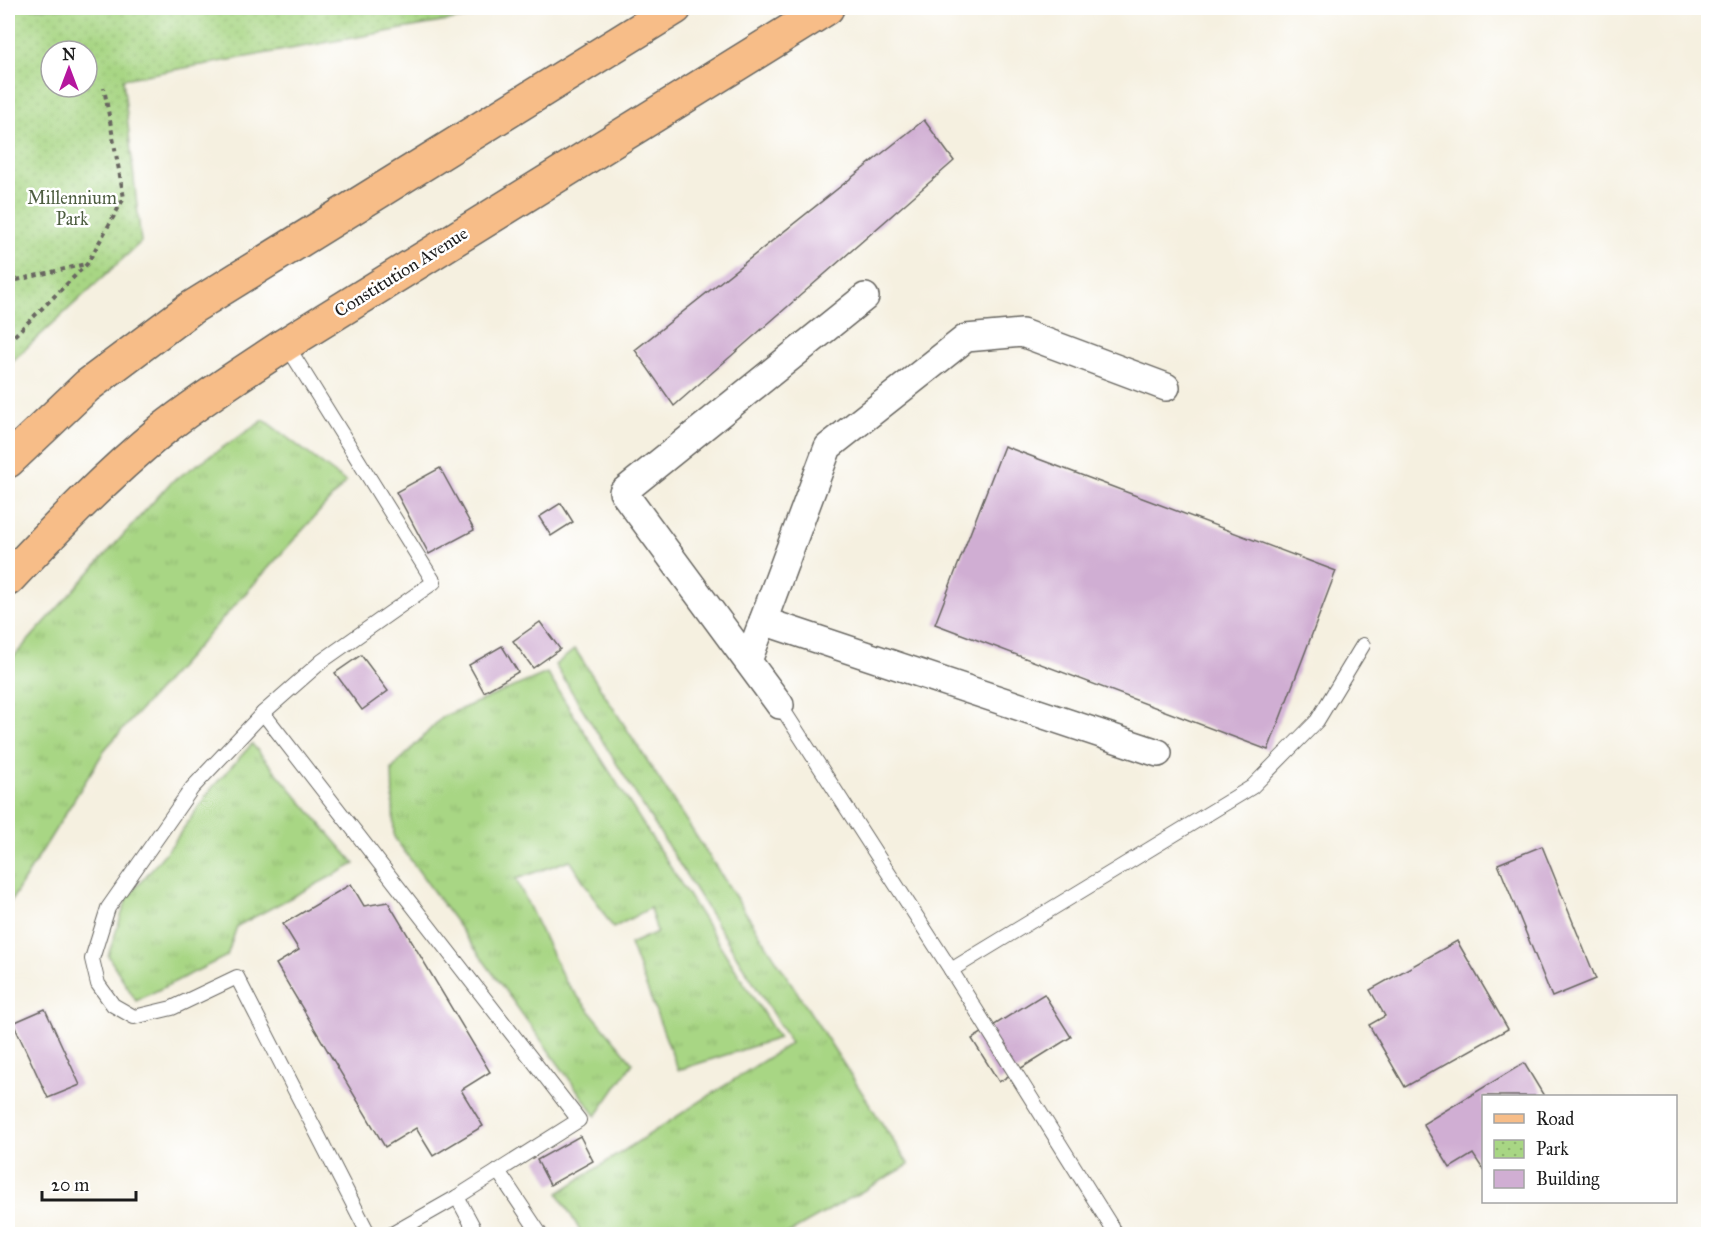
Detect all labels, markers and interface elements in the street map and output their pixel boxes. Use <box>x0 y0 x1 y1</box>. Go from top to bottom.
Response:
north arrow <box>39 39 99 99</box>
text: N <box>62 45 76 64</box>
park label: Millennium Park <box>27 187 117 230</box>
street label: Constitution Avenue <box>330 222 472 322</box>
legend <box>1482 1095 1677 1203</box>
text: Road <box>1536 1108 1574 1130</box>
text: Park <box>1536 1138 1569 1160</box>
scale bar <box>42 1164 136 1202</box>
text: Building <box>1536 1168 1600 1191</box>
text: 20 m <box>51 1174 89 1196</box>

